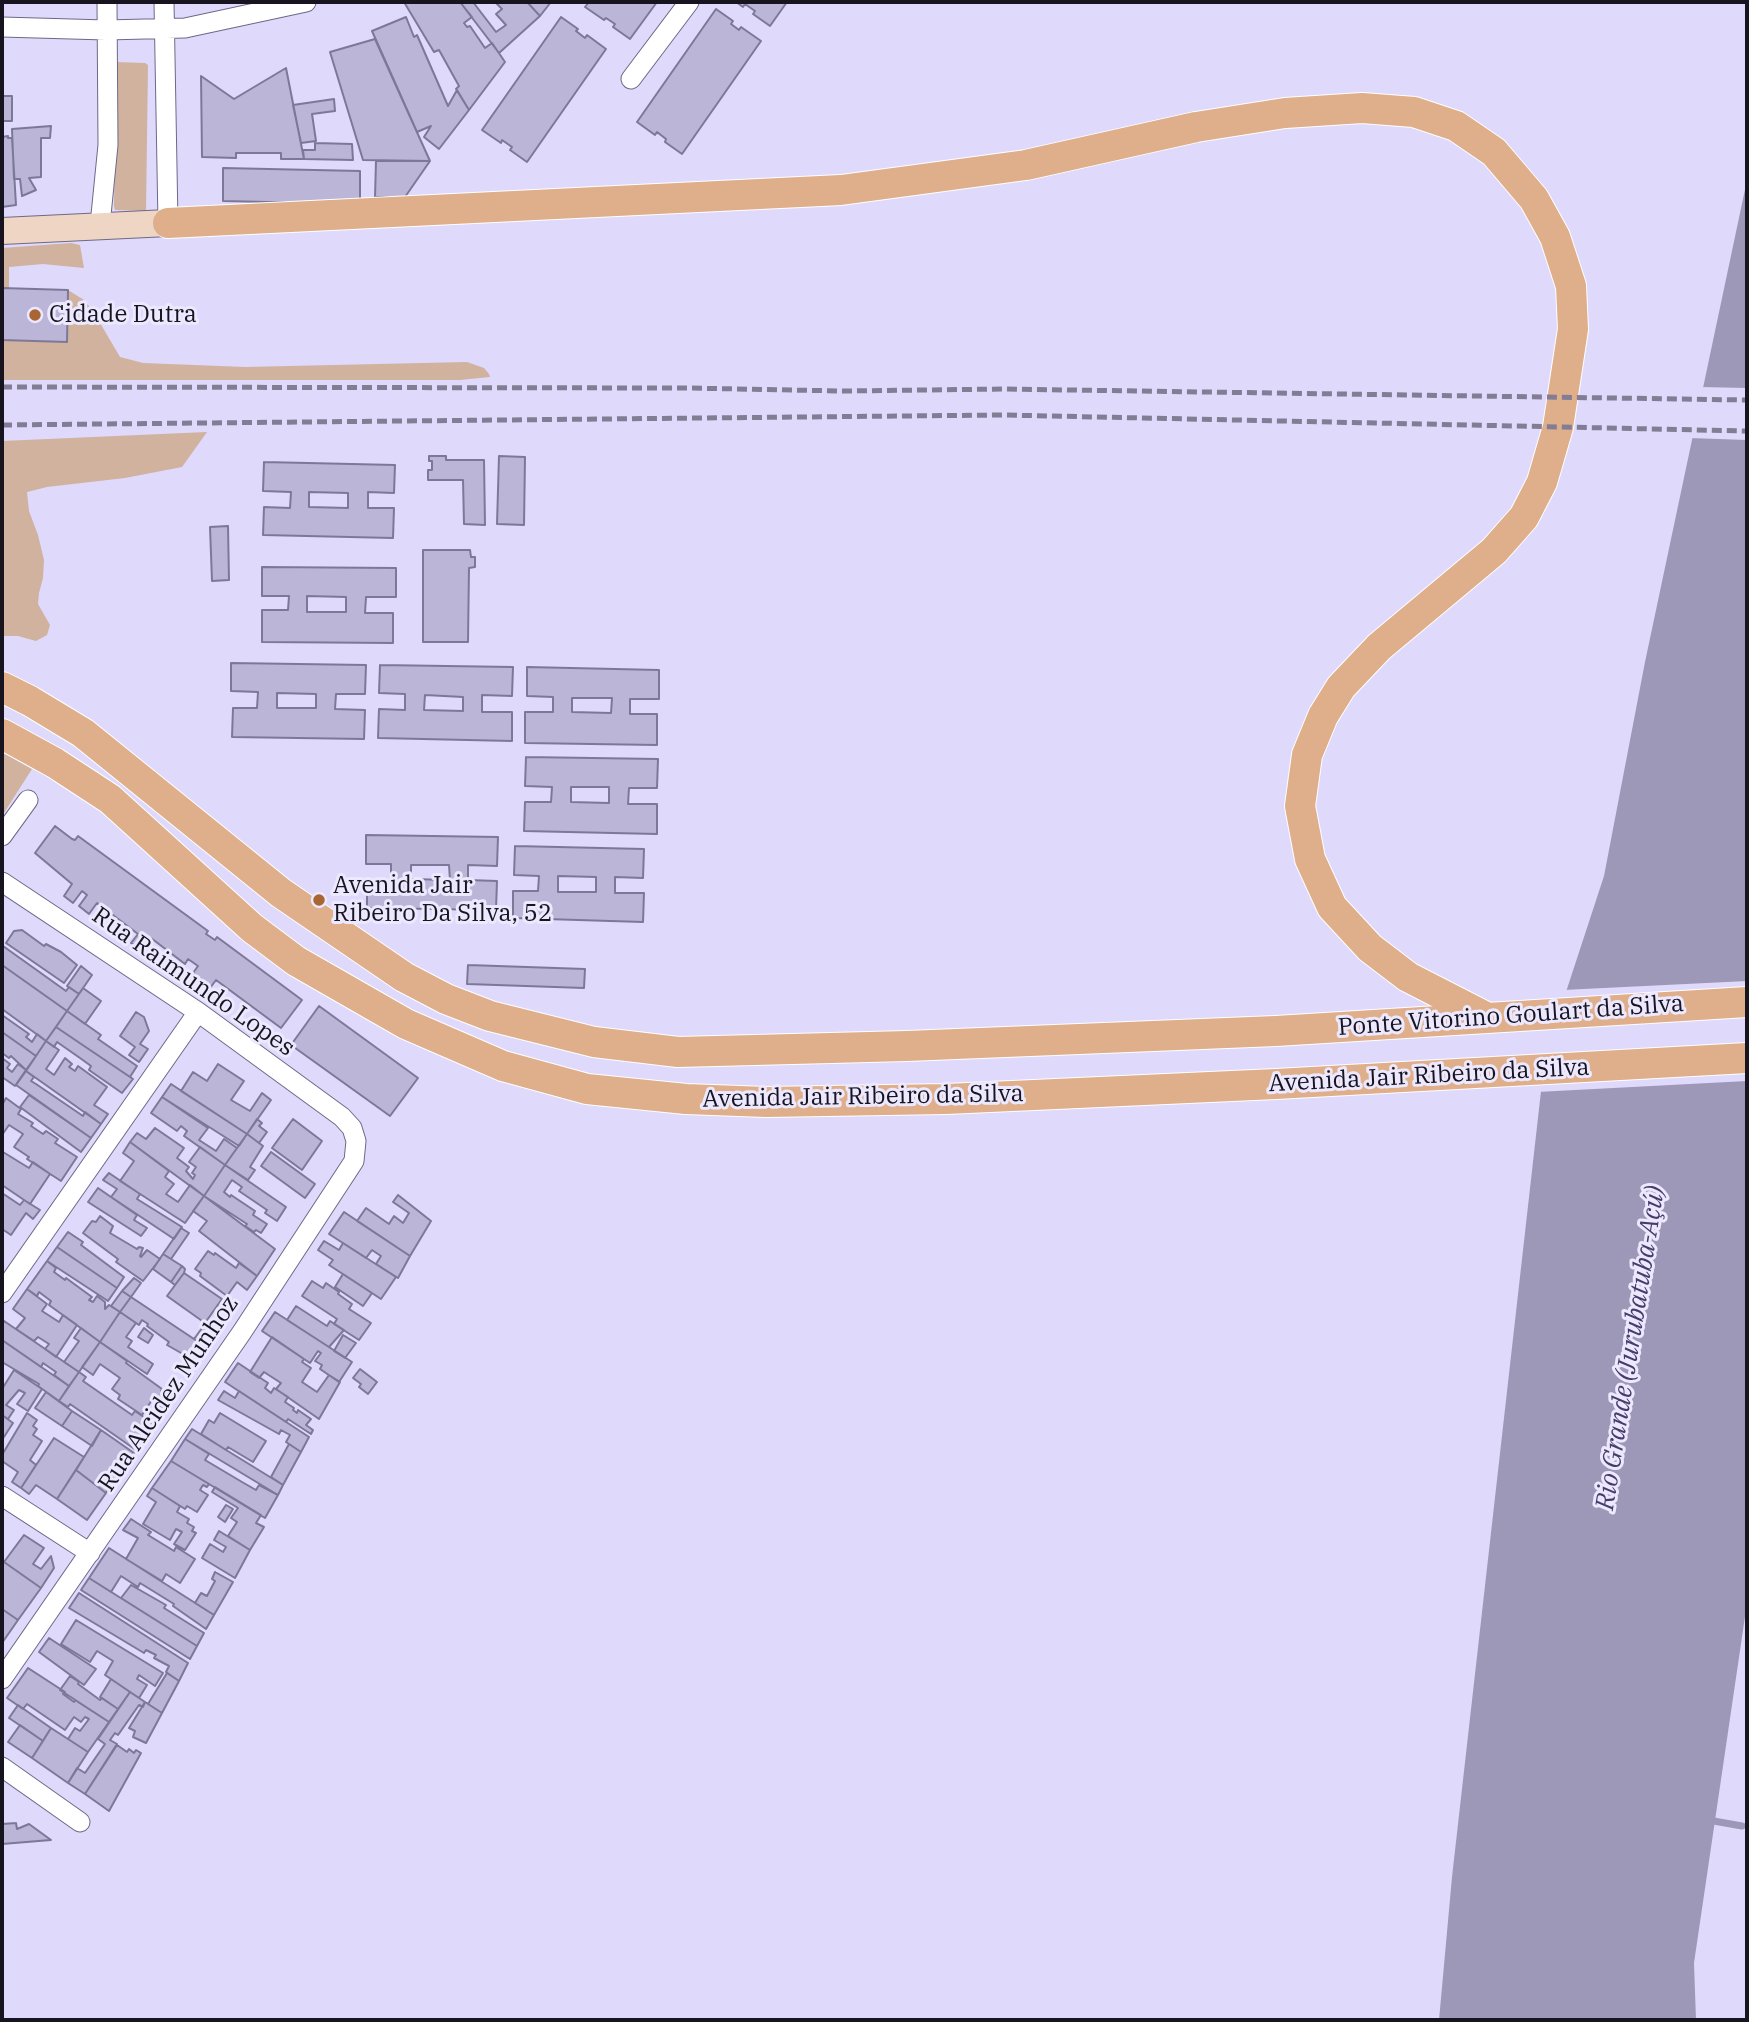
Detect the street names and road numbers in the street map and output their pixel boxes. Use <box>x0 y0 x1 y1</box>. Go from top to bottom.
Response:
street label: Rua Raimundo Lopes <box>86 901 300 1063</box>
street label: Ponte Vitorino Goulart da Silva <box>1337 990 1685 1042</box>
street label: Avenida Jair Ribeiro da Silva <box>1268 1053 1590 1099</box>
street label: Avenida Jair Ribeiro da Silva <box>702 1080 1024 1114</box>
street label: Rua Alcidez Munhoz <box>93 1291 245 1497</box>

